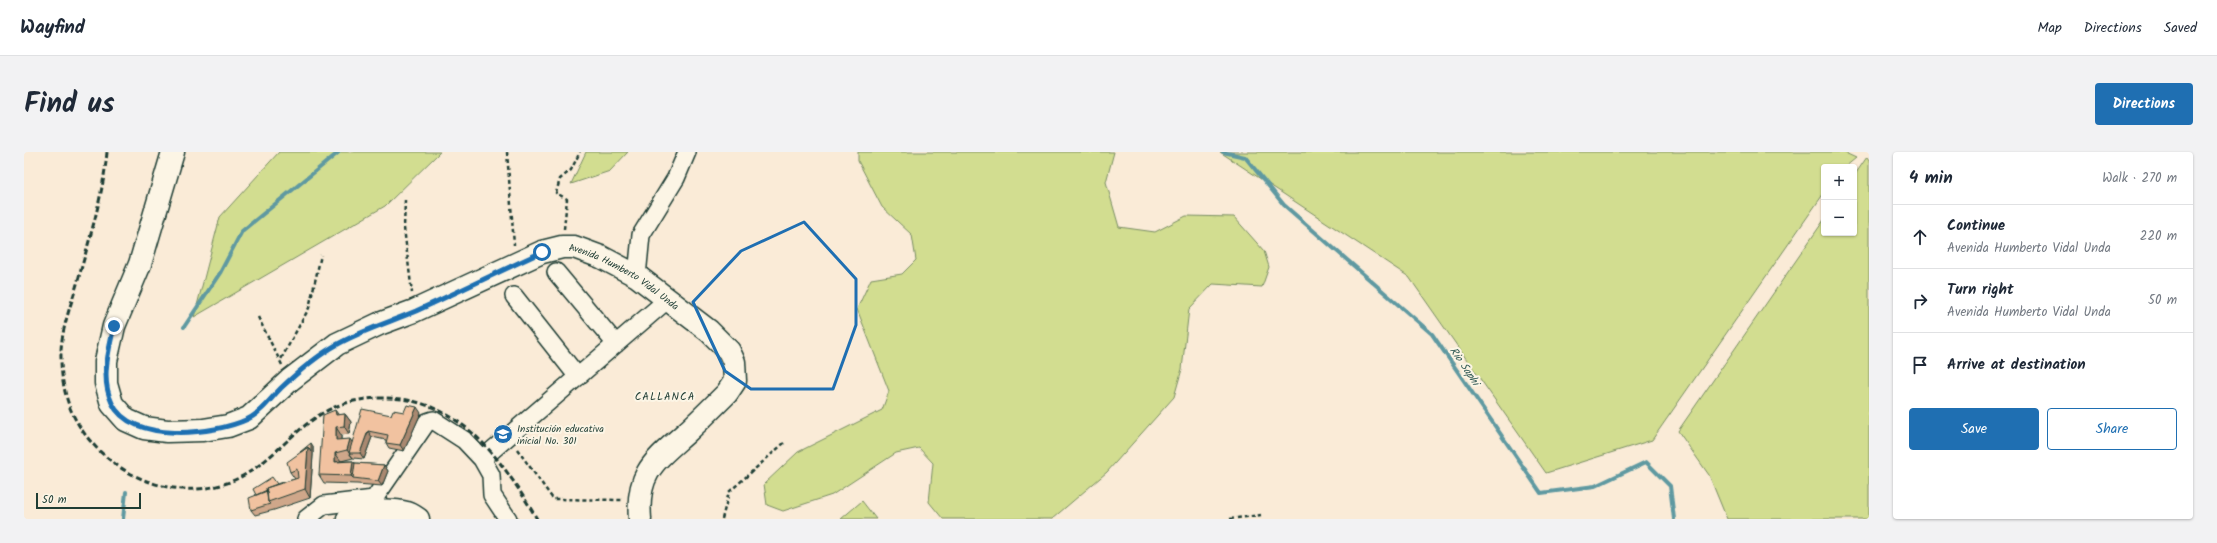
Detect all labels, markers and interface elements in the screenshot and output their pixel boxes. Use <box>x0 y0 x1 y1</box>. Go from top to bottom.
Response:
text: Wayfind <box>20 13 85 43</box>
text: Map <box>2037 17 2062 39</box>
text: Directions <box>2084 17 2142 39</box>
text: Saved <box>2164 17 2197 39</box>
text: Find us <box>24 82 115 127</box>
button: Directions <box>2095 83 2193 125</box>
map controls <box>1821 164 1857 236</box>
button: + <box>1821 164 1857 200</box>
text: 4 min <box>1909 165 1953 192</box>
text: Walk · 270 m <box>2102 168 2177 189</box>
button: − <box>1821 200 1857 236</box>
text: Continue <box>1947 214 2005 238</box>
icon: ahead <box>1909 226 1931 248</box>
text: 220 m <box>2140 226 2177 247</box>
text: Avenida Humberto Vidal Unda <box>1947 238 2111 259</box>
street label: Avenida Humberto Vidal Unda <box>569 240 682 315</box>
route start <box>533 243 551 261</box>
text: Turn right <box>1947 278 2014 302</box>
icon: right <box>1909 290 1931 312</box>
text: 50 m <box>2148 290 2177 311</box>
text: Avenida Humberto Vidal Unda <box>1947 302 2111 323</box>
route end <box>105 317 123 335</box>
water label: Rio Saphi <box>1445 344 1485 391</box>
text: Arrive at destination <box>1947 353 2086 377</box>
icon: arrive <box>1909 354 1931 376</box>
district label: CALLANCA <box>635 388 695 406</box>
button: Save <box>1909 408 2039 450</box>
button: Share <box>2047 408 2177 450</box>
place label: Institución educativa inicial No. 301 <box>517 421 604 449</box>
school or university icon: Institución educativa inicial No. 301 <box>492 423 514 445</box>
scale bar <box>36 491 141 510</box>
text: 50 m <box>42 491 67 509</box>

